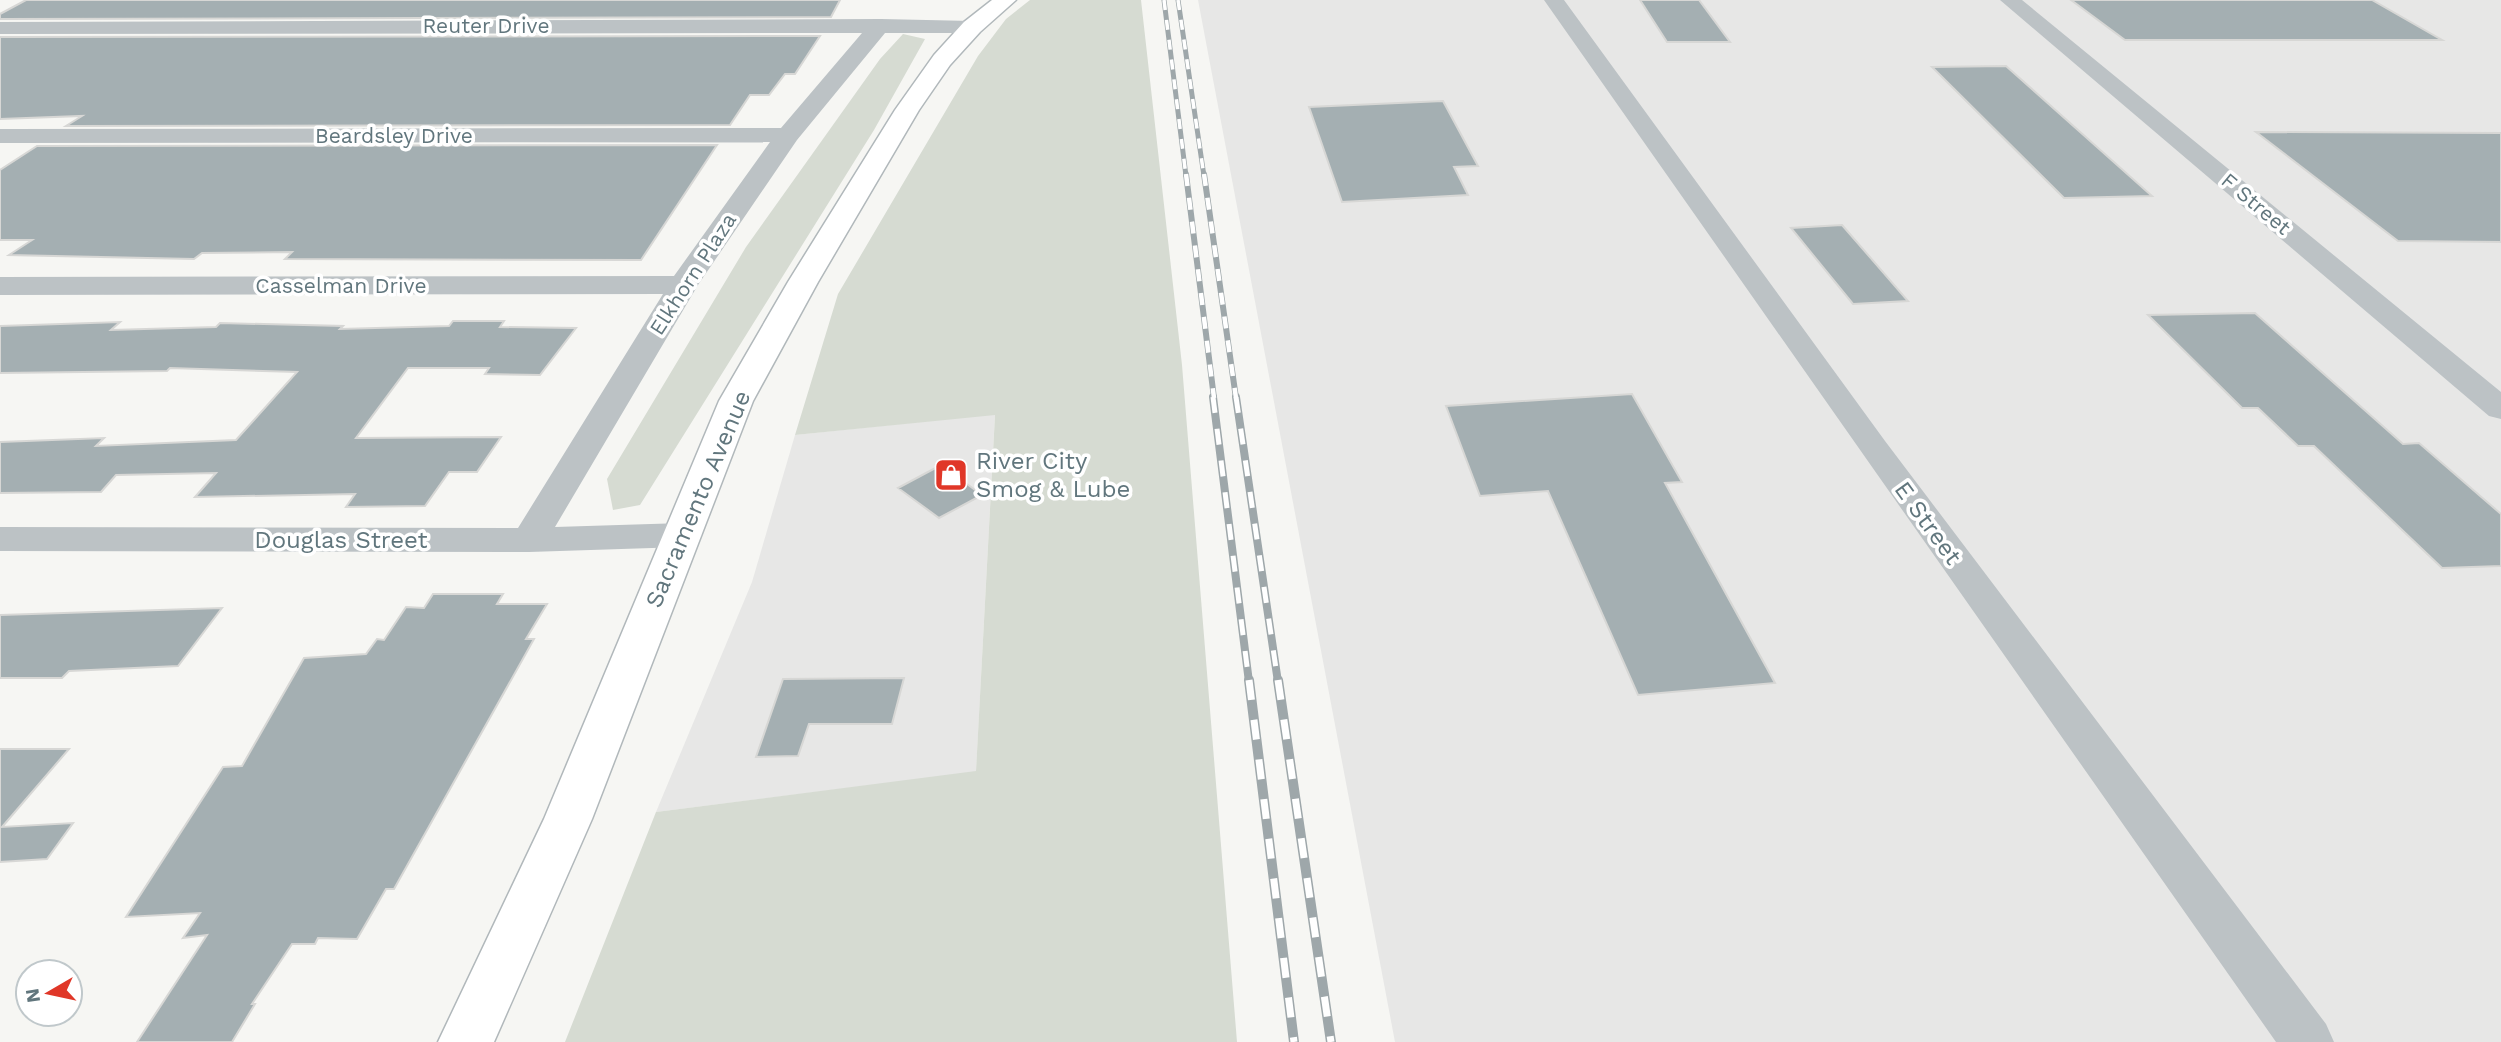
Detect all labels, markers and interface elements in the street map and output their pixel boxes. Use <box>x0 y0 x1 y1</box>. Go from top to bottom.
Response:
street label: Reuter Drive <box>422 13 550 38</box>
street label: Beardsley Drive <box>315 123 473 148</box>
street label: F Street <box>2217 167 2296 240</box>
street label: Elkhorn Plaza <box>644 208 741 339</box>
street label: Casselman Drive <box>255 273 427 298</box>
street label: Sacramento Avenue <box>640 386 756 612</box>
place label: River City Smog & Lube <box>976 447 1130 503</box>
shop icon: River City Smog & Lube <box>932 456 970 494</box>
street label: E Street <box>1889 476 1967 570</box>
street label: Douglas Street <box>254 526 428 554</box>
north arrow <box>14 958 84 1028</box>
text: N <box>20 987 45 1004</box>

